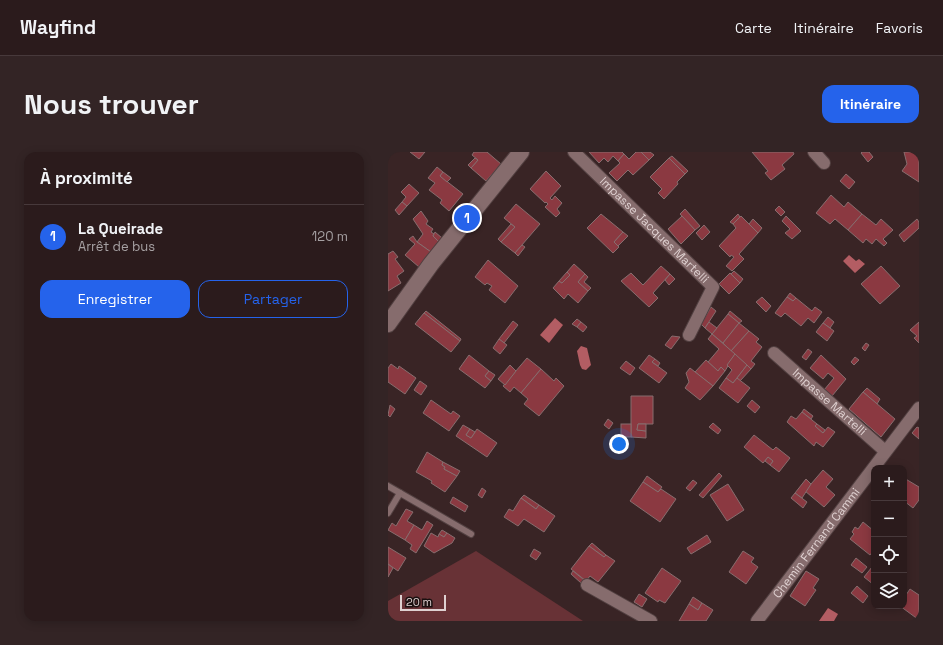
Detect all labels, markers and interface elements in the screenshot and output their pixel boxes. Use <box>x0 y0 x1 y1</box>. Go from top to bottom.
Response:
text: Wayfind <box>20 15 96 40</box>
text: Carte <box>735 19 772 37</box>
text: Itinéraire <box>794 19 854 37</box>
text: Favoris <box>876 19 923 37</box>
button: Itinéraire <box>822 85 919 123</box>
text: Nous trouver <box>24 86 199 122</box>
text: À proximité <box>40 167 133 189</box>
street label: Impasse Jacques Martelli <box>596 173 712 287</box>
pin: 1 <box>454 203 480 233</box>
text: La Queirade <box>78 219 163 238</box>
text: 1 <box>50 228 56 245</box>
text: 120 m <box>312 228 348 245</box>
text: Arrêt de bus <box>78 238 155 255</box>
button: Enregistrer <box>40 280 190 318</box>
button: Partager <box>198 280 348 318</box>
street label: Impasse Martelli <box>789 365 870 439</box>
your location <box>609 434 629 454</box>
map controls <box>871 465 907 609</box>
button: + <box>871 465 907 501</box>
street label: Chemin Fernand Cammi <box>769 485 863 601</box>
button: − <box>871 501 907 537</box>
button: locate <box>871 537 907 573</box>
button: layers <box>871 573 907 609</box>
scale bar <box>400 593 446 612</box>
text: 20 m <box>406 595 432 609</box>

